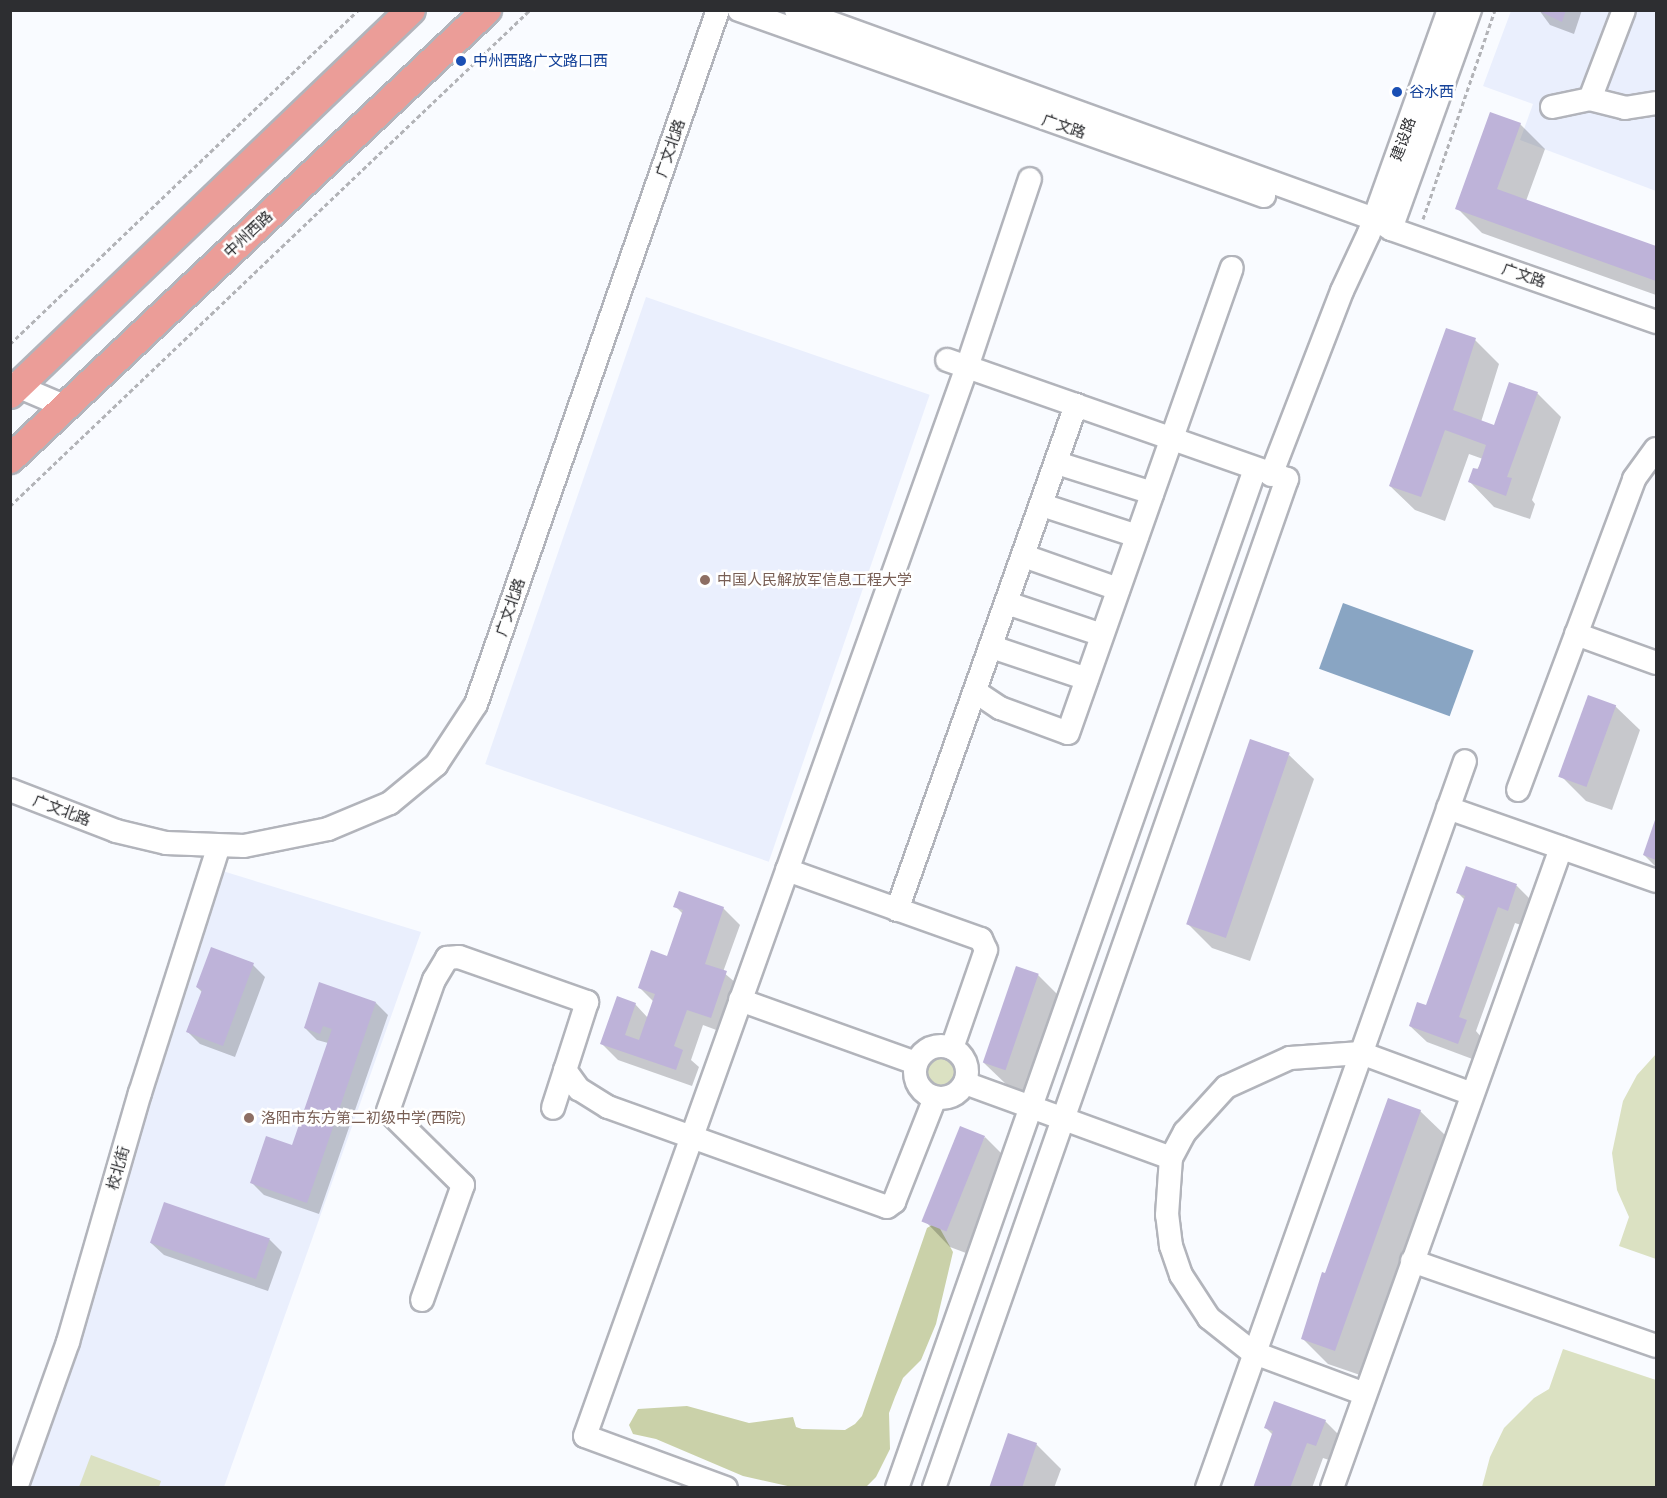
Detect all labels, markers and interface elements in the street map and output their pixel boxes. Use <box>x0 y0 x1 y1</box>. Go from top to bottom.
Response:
place label: 中州西路广文路口西 <box>473 52 608 70</box>
marker: 中州西路广文路口西 <box>454 54 468 68</box>
place label: 谷水西 <box>1409 83 1454 101</box>
marker: 谷水西 <box>1390 85 1404 99</box>
street label: 广文路 <box>1040 110 1088 142</box>
street label: 建设路 <box>1387 115 1419 163</box>
street label: 广文北路 <box>652 117 688 179</box>
street label: 中州西路 <box>220 207 276 261</box>
street label: 广文路 <box>1500 259 1548 291</box>
place label: 中国人民解放军信息工程大学 <box>717 571 912 589</box>
marker: 中国人民解放军信息工程大学 <box>698 573 712 587</box>
street label: 广文北路 <box>492 576 528 638</box>
street label: 广文北路 <box>31 791 93 829</box>
place label: 洛阳市东方第二初级中学(西院) <box>261 1109 466 1127</box>
marker: 洛阳市东方第二初级中学(西院) <box>242 1111 256 1125</box>
street label: 校北街 <box>103 1144 133 1192</box>

